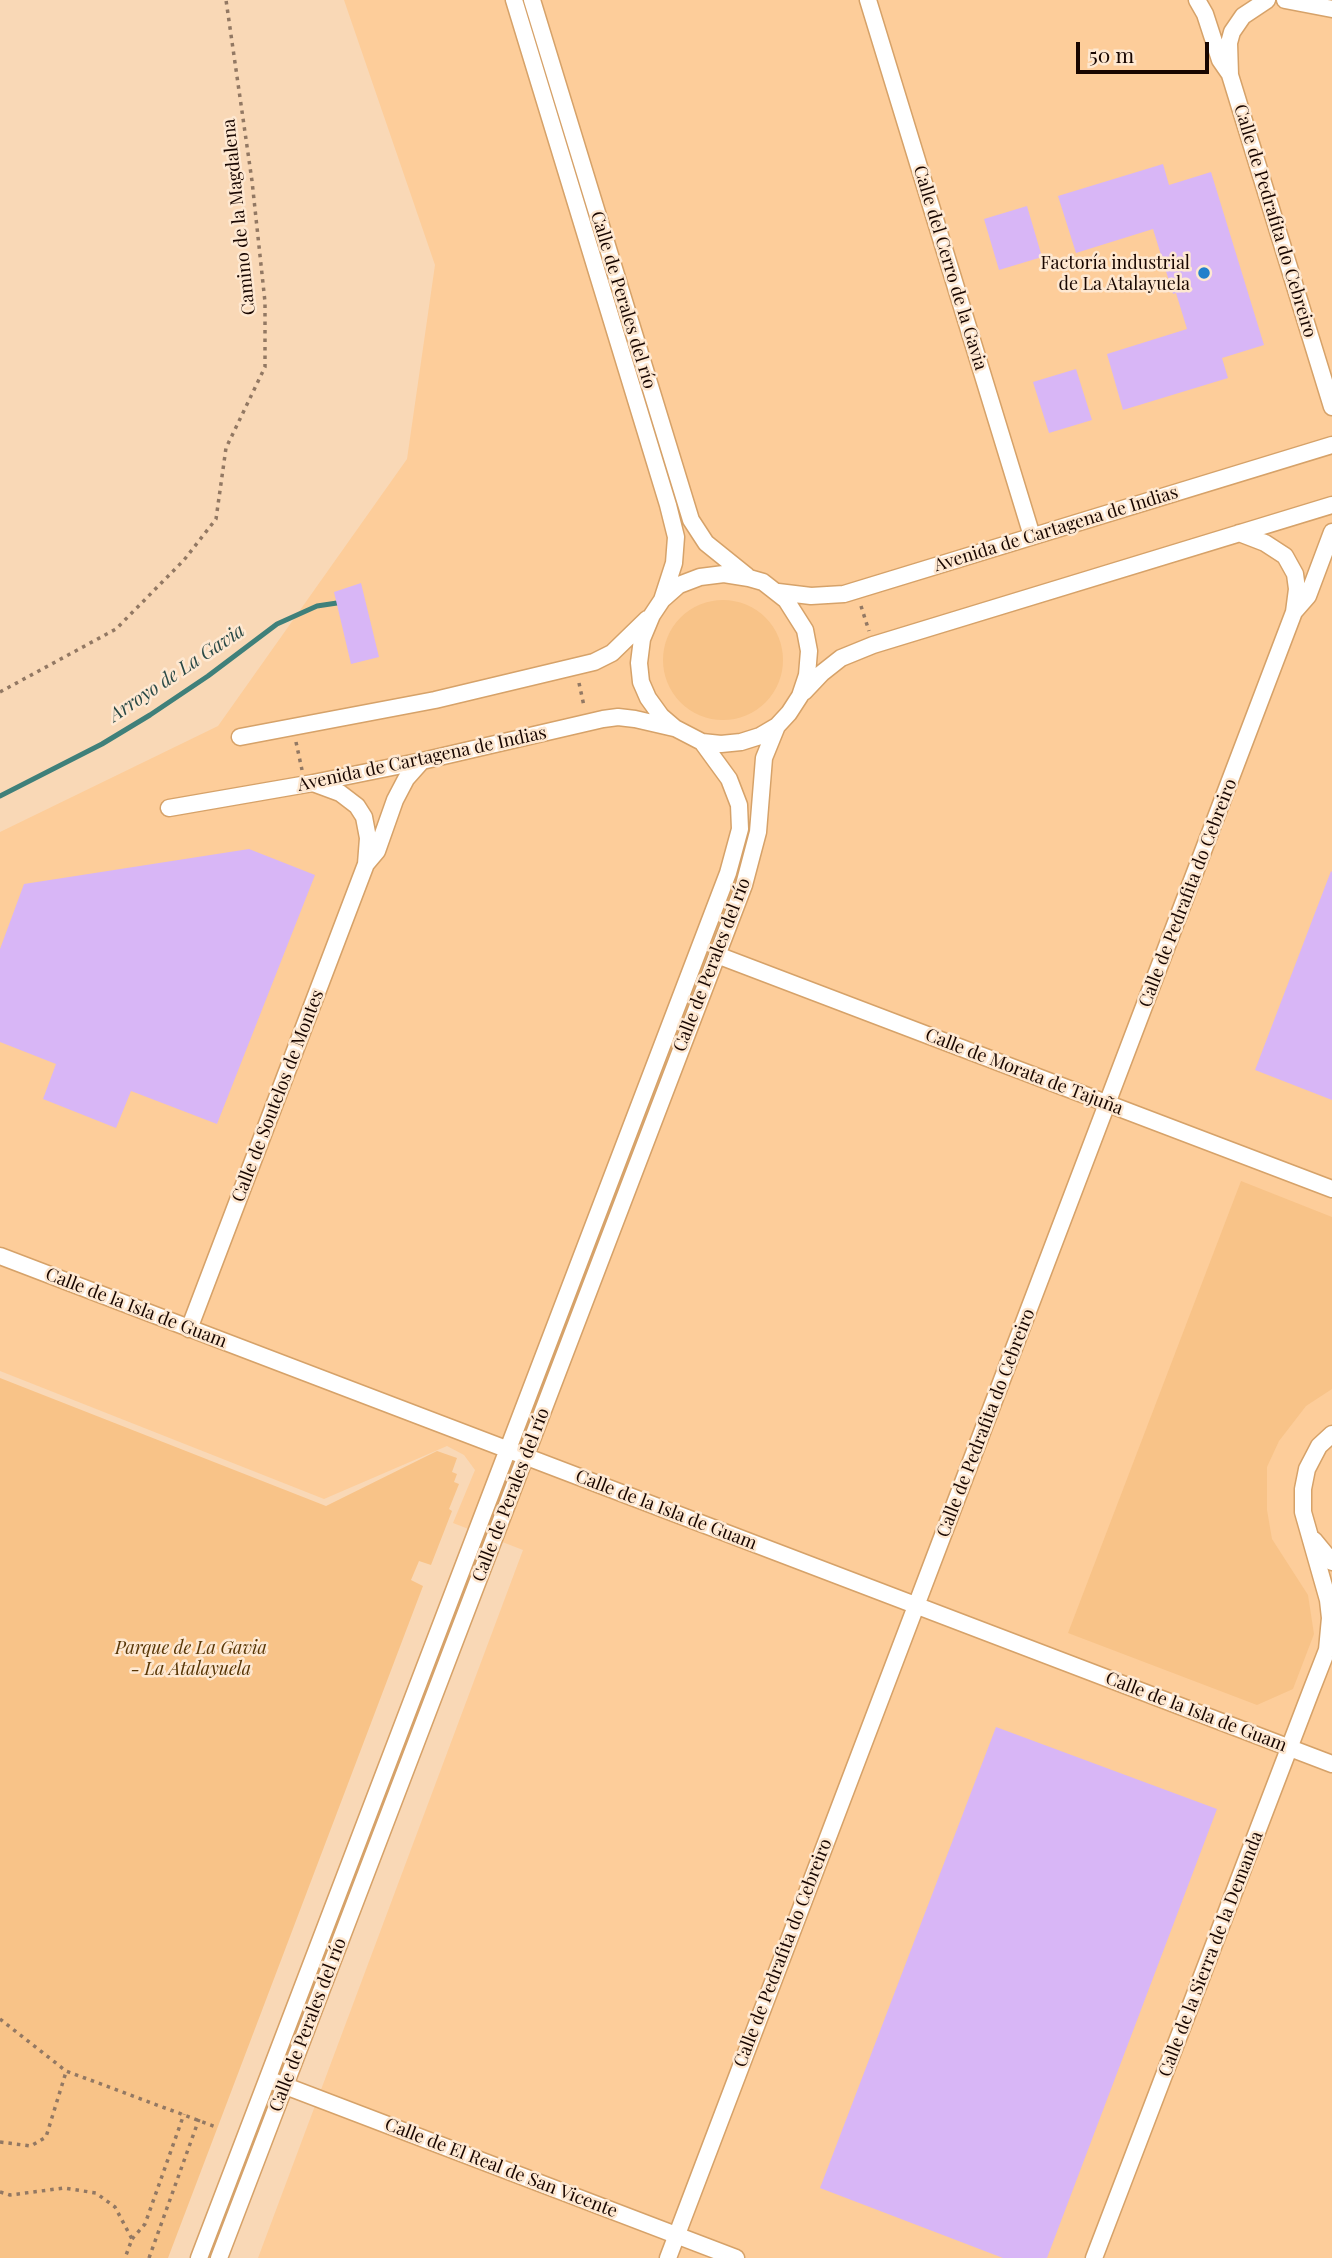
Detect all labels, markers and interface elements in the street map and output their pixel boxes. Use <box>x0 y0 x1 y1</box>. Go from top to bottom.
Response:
scale bar <box>1080 28 1213 72</box>
text: 50 m <box>1089 40 1134 68</box>
street label: Calle de Pedrafita do Cebreiro <box>1229 102 1321 340</box>
street label: Camino de la Magdalena <box>218 118 260 316</box>
street label: Calle del Cerro de la Gavia <box>909 163 991 373</box>
street label: Calle de Perales del río <box>586 209 660 391</box>
place label: Factoría industrial de La Atalayuela <box>1041 252 1190 294</box>
marker: Factoría industrial de La Atalayuela <box>1196 265 1212 281</box>
street label: Avenida de Cartagena de Indias <box>931 482 1181 576</box>
water label: Arroyo de La Gavia <box>105 619 249 727</box>
street label: Avenida de Cartagena de Indias <box>296 722 548 796</box>
street label: Calle de Pedrafita do Cebreiro <box>1134 776 1242 1010</box>
street label: Calle de Perales del río <box>669 875 755 1055</box>
street label: Calle de Soutelos de Montes <box>228 987 328 1205</box>
street label: Calle de Morata de Tajuña <box>922 1024 1126 1120</box>
street label: Calle de la Isla de Guam <box>42 1263 230 1353</box>
street label: Calle de Pedrafita do Cebreiro <box>932 1306 1040 1540</box>
street label: Calle de Perales del río <box>468 1405 554 1585</box>
street label: Calle de la Isla de Guam <box>572 1465 760 1555</box>
park label: Parque de La Gavia - La Atalayuela <box>115 1637 267 1680</box>
street label: Calle de la Isla de Guam <box>1102 1667 1290 1757</box>
street label: Calle de la Sierra de la Demanda <box>1154 1828 1268 2080</box>
street label: Calle de Pedrafita do Cebreiro <box>729 1836 837 2070</box>
street label: Calle de Perales del río <box>265 1935 351 2115</box>
street label: Calle de El Real de San Vicente <box>382 2114 620 2222</box>

